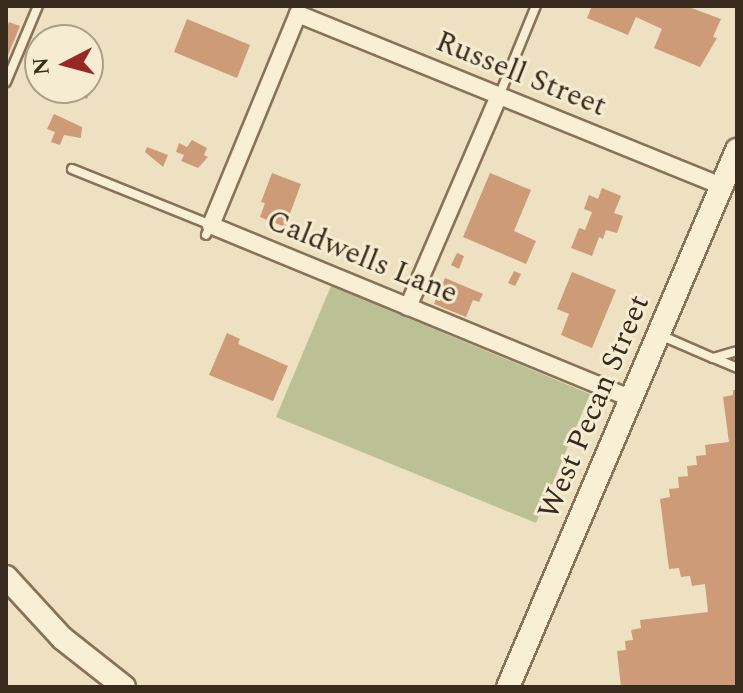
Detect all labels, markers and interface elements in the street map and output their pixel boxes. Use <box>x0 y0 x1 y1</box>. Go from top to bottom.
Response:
street label: Russell Street <box>431 23 611 125</box>
north arrow <box>24 24 104 104</box>
text: N <box>24 56 59 77</box>
street label: Caldwells Lane <box>261 202 463 312</box>
street label: West Pecan Street <box>531 290 657 524</box>

